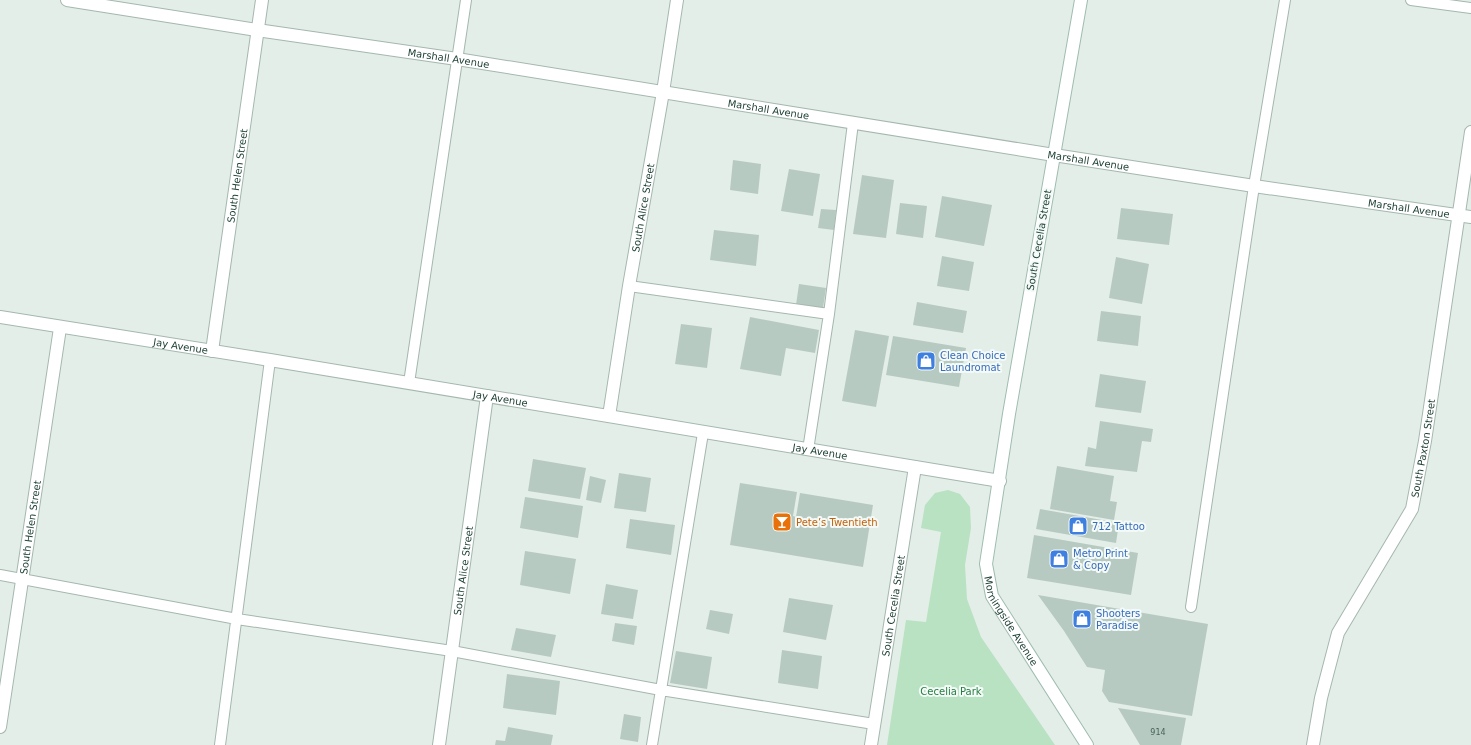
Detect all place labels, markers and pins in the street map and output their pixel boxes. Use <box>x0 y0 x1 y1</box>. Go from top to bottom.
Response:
shop icon: Clean Choice Laundromat <box>915 350 937 372</box>
place label: Clean Choice Laundromat <box>940 350 1005 373</box>
bar icon: Pete’s Twentieth <box>771 511 793 533</box>
shop icon: 712 Tattoo <box>1067 515 1089 537</box>
place label: Pete’s Twentieth <box>796 517 878 528</box>
place label: 712 Tattoo <box>1092 521 1145 532</box>
shop icon: Metro Print & Copy <box>1048 548 1070 570</box>
place label: Metro Print & Copy <box>1073 548 1128 571</box>
shop icon: Shooters Paradise <box>1071 608 1093 630</box>
place label: Shooters Paradise <box>1096 608 1140 631</box>

